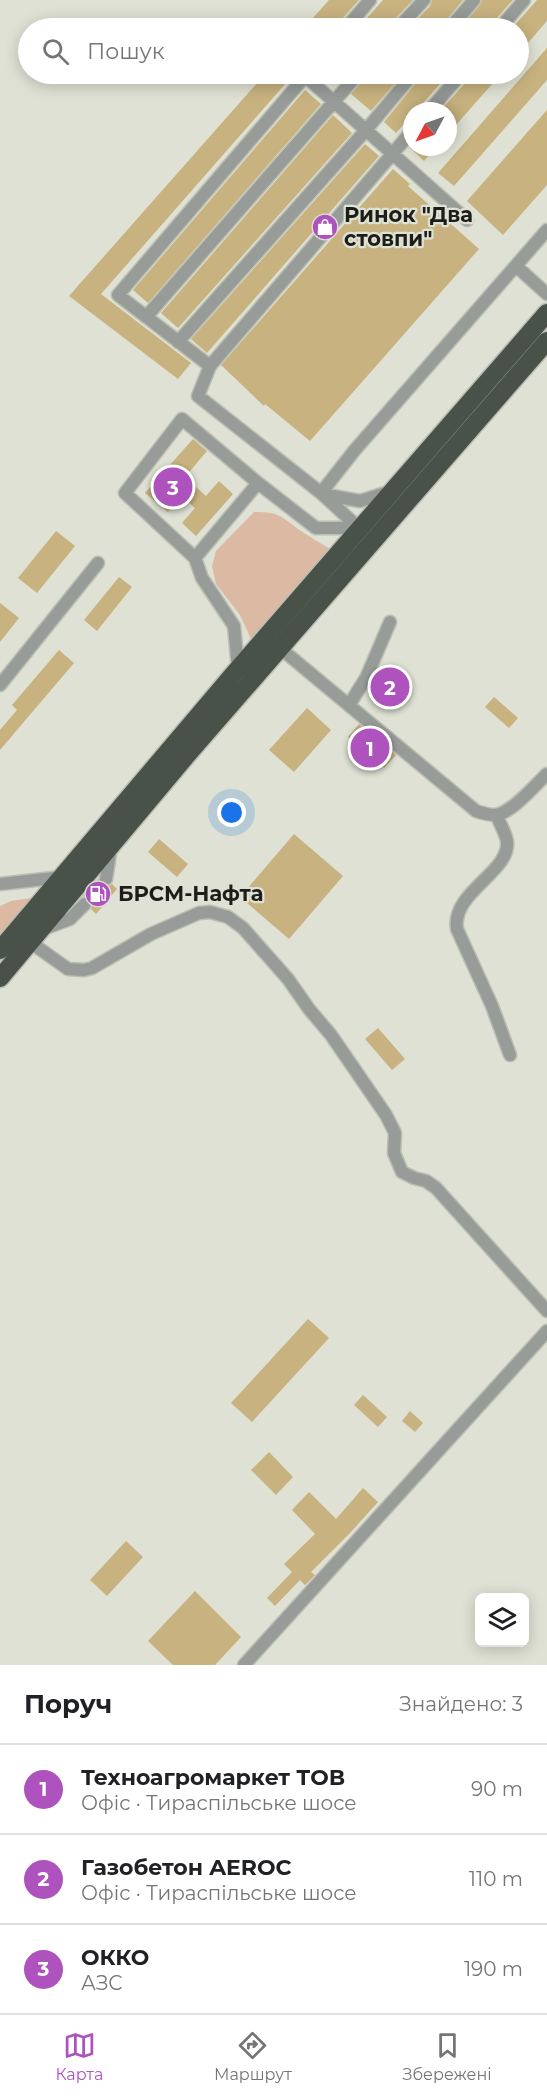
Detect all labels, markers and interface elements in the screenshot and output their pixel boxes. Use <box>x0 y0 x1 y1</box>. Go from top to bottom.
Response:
search box <box>18 18 529 84</box>
icon: search <box>39 35 72 68</box>
text: Пошук <box>87 38 165 65</box>
north arrow <box>403 102 457 156</box>
place label: Ринок "Два стовпи" <box>344 202 473 251</box>
shop icon: Ринок "Два стовпи" <box>310 212 340 242</box>
pin: 3 <box>154 464 192 510</box>
pin: 2 <box>370 664 410 710</box>
pin: 1 <box>350 726 389 771</box>
your location <box>217 798 246 827</box>
fuel station icon: БРСМ-Нафта <box>83 879 113 909</box>
place label: БРСМ-Нафта <box>118 881 263 906</box>
map controls <box>475 1593 529 1647</box>
button: layers <box>475 1593 529 1647</box>
text: Поруч <box>24 1688 112 1720</box>
text: Знайдено: 3 <box>399 1692 523 1716</box>
text: Техноагромаркет ТОВ <box>81 1764 345 1791</box>
text: 1 <box>40 1777 47 1801</box>
text: 90 m <box>471 1777 523 1801</box>
text: Офіс · Тираспільське шосе <box>81 1791 357 1815</box>
text: Газобетон AEROC <box>81 1854 292 1881</box>
text: 2 <box>38 1867 49 1891</box>
text: 110 m <box>469 1867 523 1891</box>
text: Офіс · Тираспільське шосе <box>81 1881 357 1905</box>
text: ОККО <box>81 1944 149 1971</box>
text: 3 <box>38 1957 49 1981</box>
text: 190 m <box>464 1957 523 1981</box>
text: АЗС <box>81 1971 123 1995</box>
tab: Карта <box>55 2029 103 2084</box>
tab: Маршрут <box>214 2029 292 2084</box>
tab: Збережені <box>403 2029 492 2084</box>

